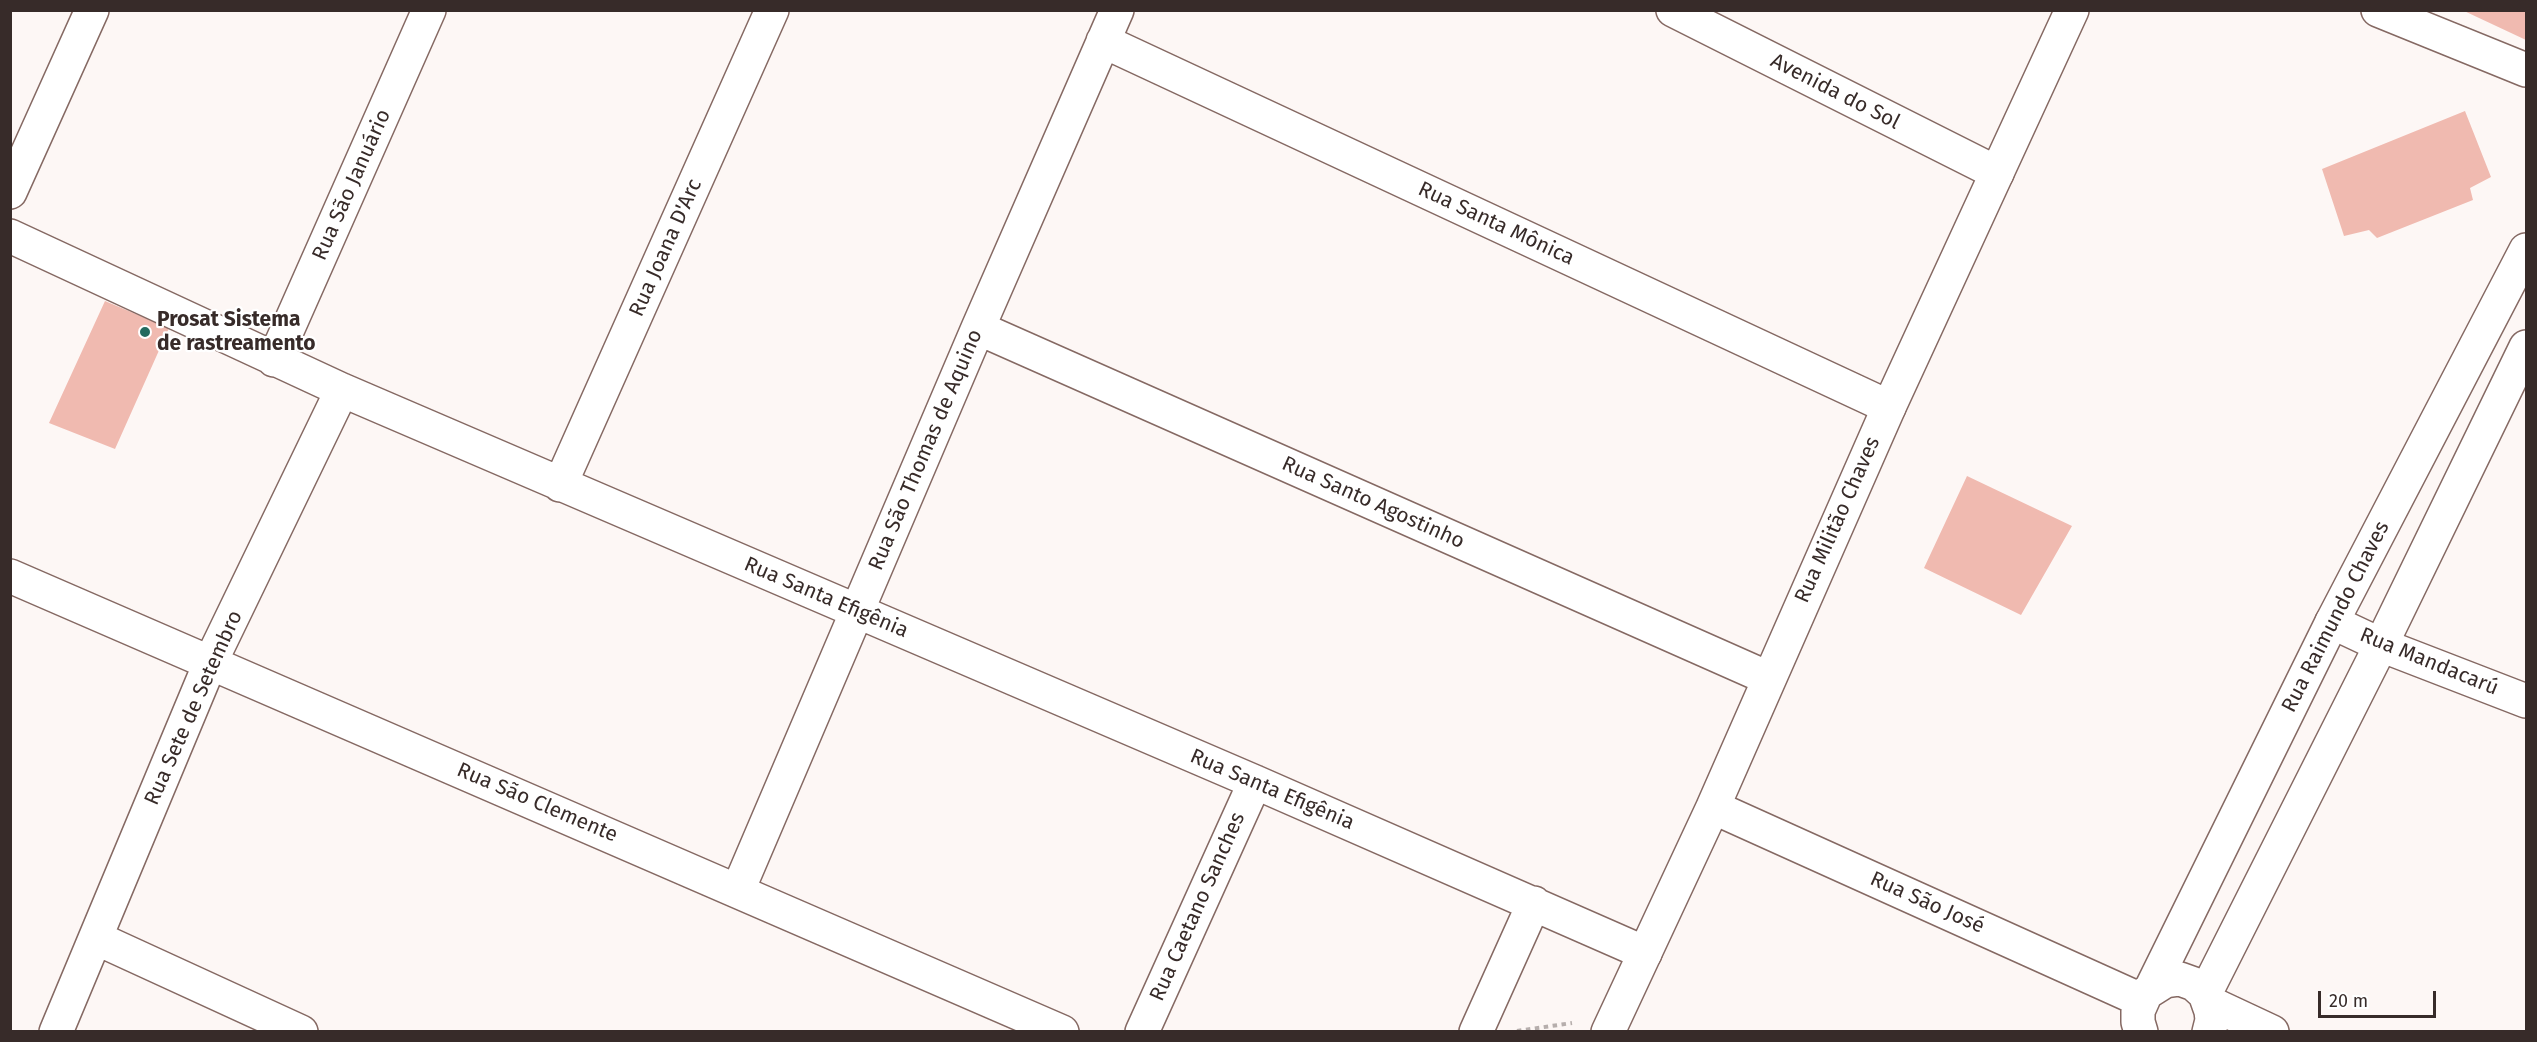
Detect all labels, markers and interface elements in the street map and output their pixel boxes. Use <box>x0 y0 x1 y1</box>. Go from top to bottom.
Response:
street label: Avenida do Sol <box>1766 49 1904 135</box>
street label: Rua São Januário <box>307 106 397 264</box>
street label: Rua Joana D'Arc <box>624 175 708 321</box>
street label: Rua Santa Mônica <box>1414 177 1578 271</box>
place label: Prosat Sistema de rastreamento <box>157 307 316 357</box>
marker: Prosat Sistema de rastreamento <box>138 325 152 339</box>
street label: Rua São Thomas de Aquino <box>864 326 988 574</box>
street label: Rua Militão Chaves <box>1790 433 1886 607</box>
street label: Rua Santo Agostinho <box>1278 451 1468 555</box>
street label: Rua Raimundo Chaves <box>2277 517 2395 717</box>
street label: Rua Santa Efigênia <box>740 552 912 644</box>
street label: Rua Sete de Setembro <box>140 607 248 809</box>
street label: Rua Mandacarú <box>2356 623 2502 701</box>
street label: Rua Santa Efigênia <box>1186 744 1358 836</box>
street label: Rua São Clemente <box>453 758 621 848</box>
street label: Rua Caetano Sanches <box>1145 809 1251 1005</box>
street label: Rua São José <box>1866 867 1988 939</box>
scale bar <box>2321 979 2440 1017</box>
text: 20 m <box>2329 990 2368 1012</box>

